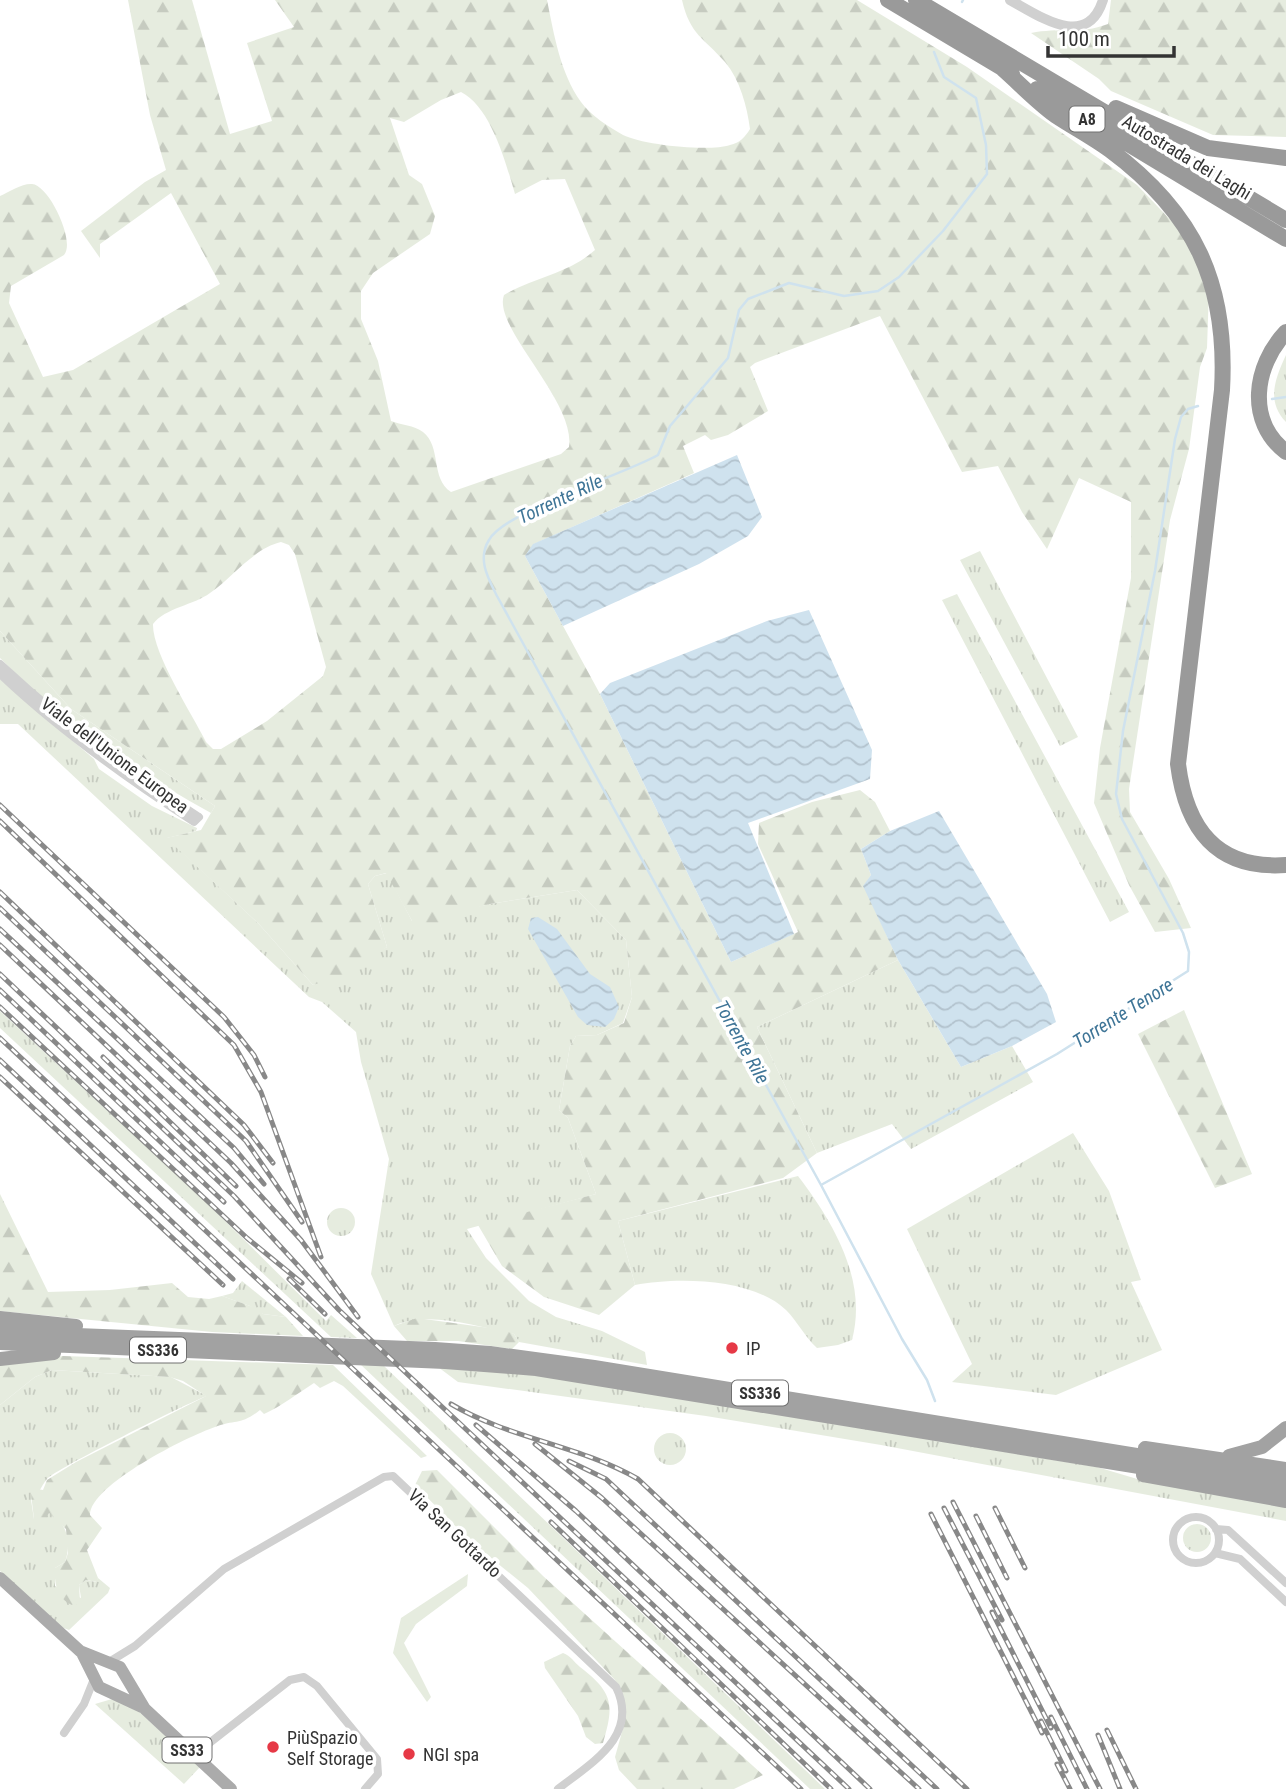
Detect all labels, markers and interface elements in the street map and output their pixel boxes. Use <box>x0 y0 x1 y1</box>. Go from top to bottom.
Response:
scale bar <box>1048 14 1174 58</box>
text: 100 m <box>1058 27 1110 51</box>
road number: A8 <box>1070 106 1104 132</box>
street label: Autostrada dei Laghi <box>1119 110 1255 204</box>
water label: Torrente Rile <box>514 469 606 529</box>
street label: Viale dell'Unione Europea <box>37 693 193 817</box>
water label: Torrente Tenore <box>1069 973 1177 1053</box>
water label: Torrente Rile <box>710 996 774 1088</box>
road number: SS336 <box>130 1338 186 1362</box>
place label: IP <box>746 1338 761 1359</box>
marker: IP <box>724 1340 740 1356</box>
road number: SS336 <box>732 1380 788 1406</box>
street label: Via San Gottardo <box>404 1484 506 1582</box>
place label: PiùSpazio Self Storage <box>287 1727 373 1769</box>
road number: SS33 <box>162 1738 212 1762</box>
marker: PiùSpazio Self Storage <box>265 1739 281 1755</box>
place label: NGI spa <box>423 1744 479 1765</box>
marker: NGI spa <box>401 1746 417 1762</box>

